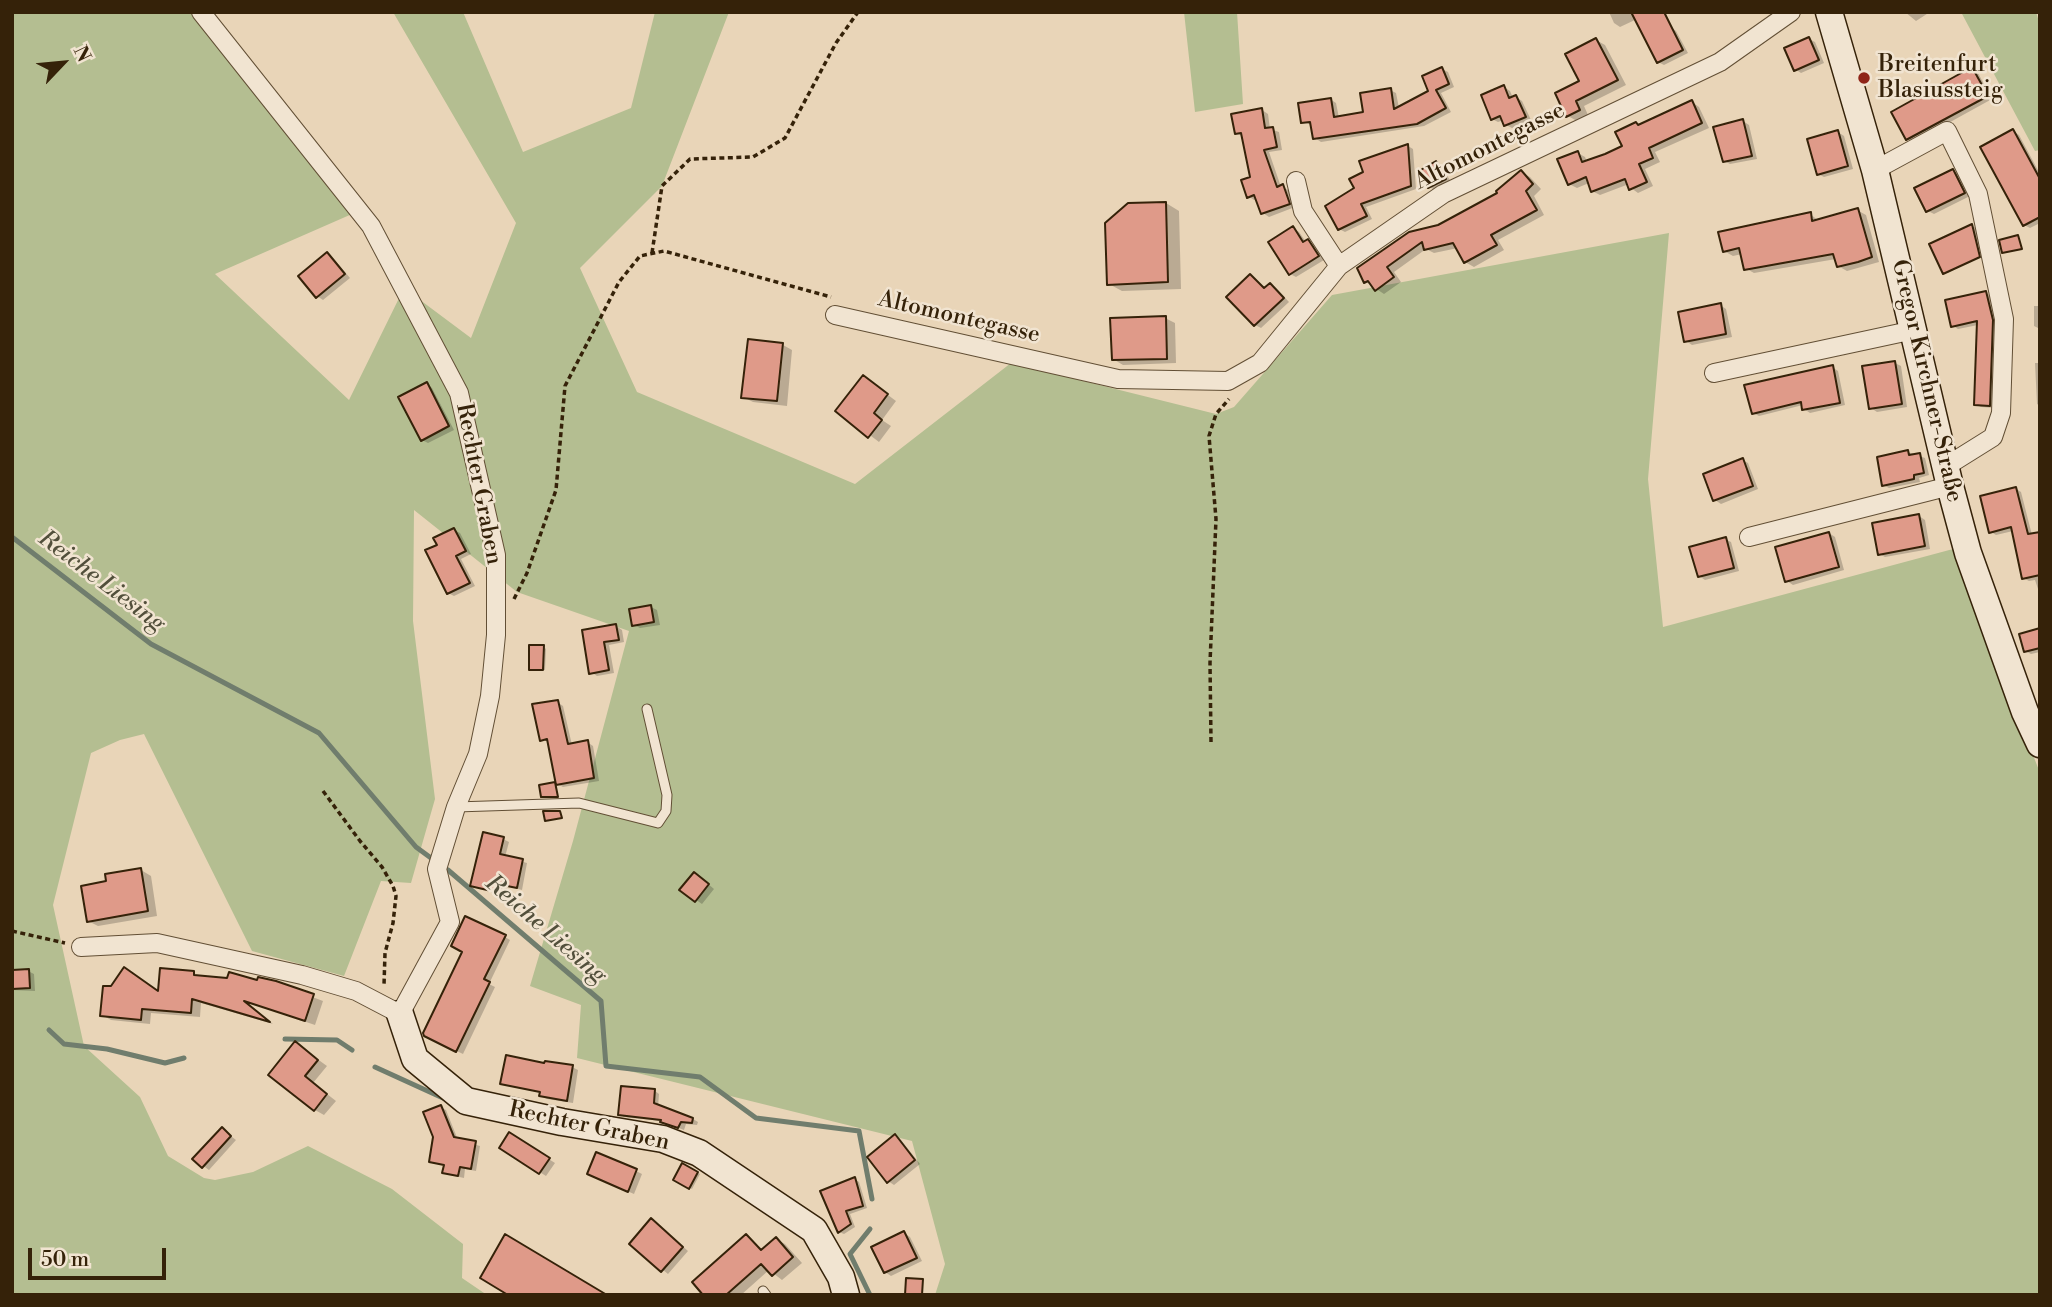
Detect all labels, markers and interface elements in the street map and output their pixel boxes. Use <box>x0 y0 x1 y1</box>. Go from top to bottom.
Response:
north arrow <box>28 28 98 98</box>
text: N <box>68 42 96 66</box>
place label: Breitenfurt Blasiussteig <box>1878 51 2003 105</box>
marker: Breitenfurt Blasiussteig <box>1856 70 1872 86</box>
street label: Altomontegasse <box>1410 97 1570 197</box>
street label: Gregor Kirchner-Straße <box>1885 257 1967 505</box>
street label: Altomontegasse <box>875 286 1043 350</box>
street label: Rechter Graben <box>449 401 507 567</box>
water label: Reiche Liesing <box>32 525 170 639</box>
water label: Reiche Liesing <box>479 870 611 990</box>
street label: Rechter Graben <box>506 1096 672 1158</box>
scale bar <box>32 1234 170 1278</box>
text: 50 m <box>41 1247 89 1273</box>

